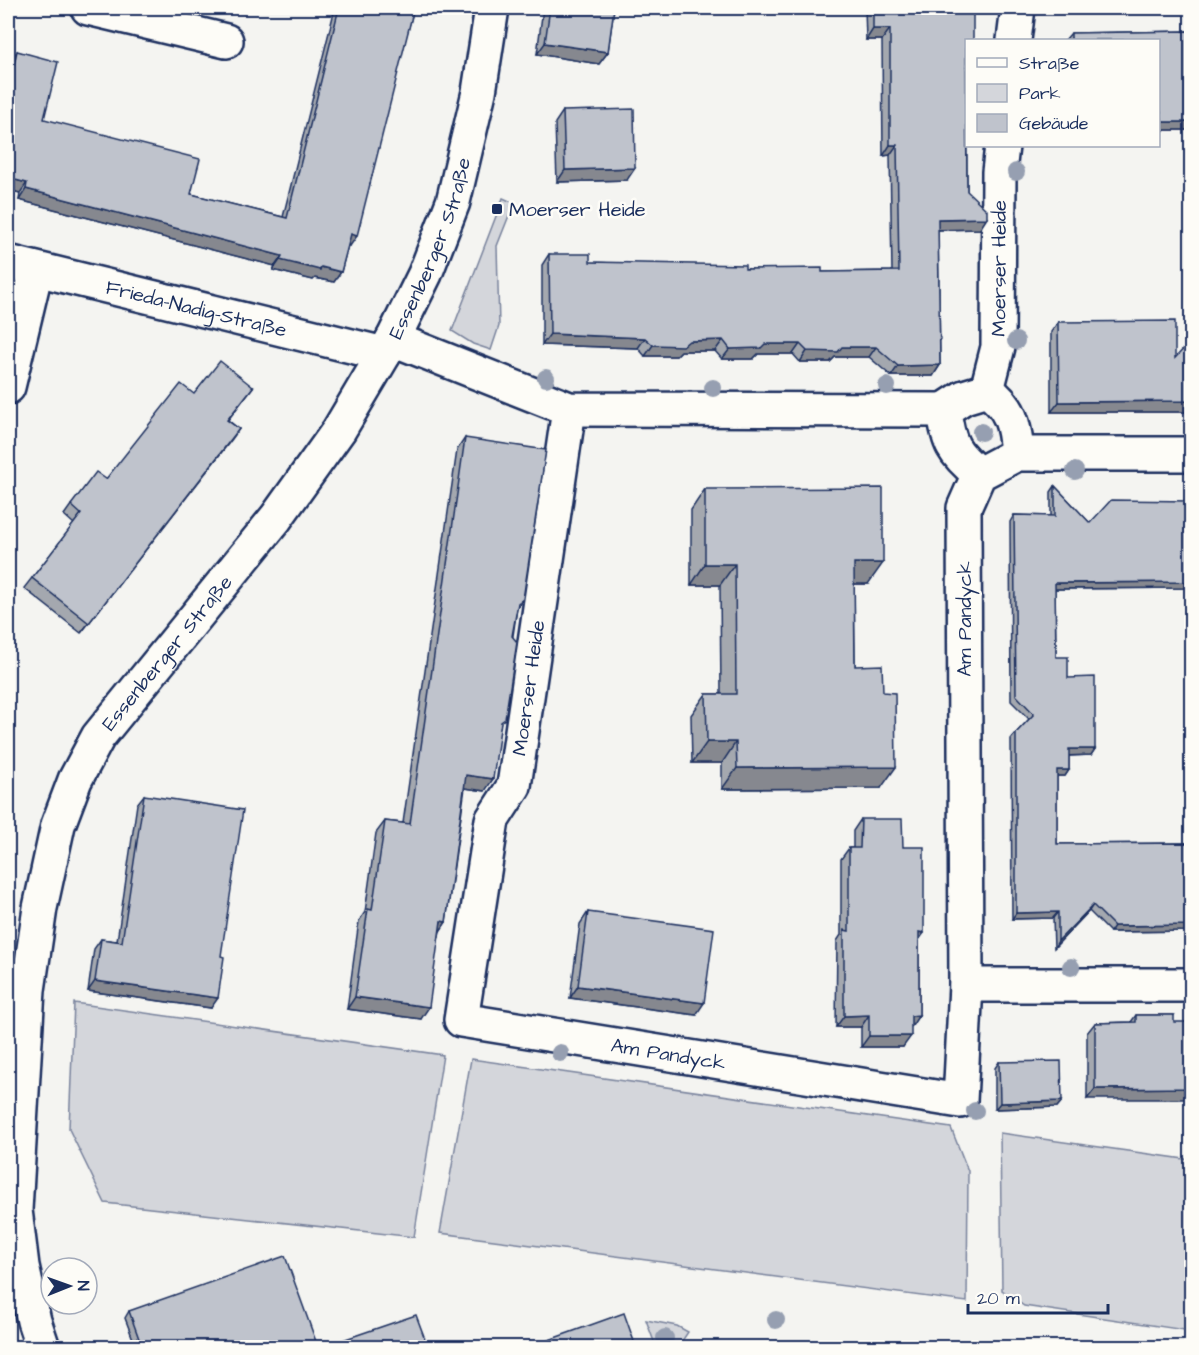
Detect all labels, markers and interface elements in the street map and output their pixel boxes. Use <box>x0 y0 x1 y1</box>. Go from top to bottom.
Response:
legend <box>965 39 1160 147</box>
text: Straße <box>1019 51 1080 76</box>
text: Park <box>1019 81 1061 106</box>
text: Gebäude <box>1019 111 1089 136</box>
street label: Essenberger Straße <box>382 155 478 344</box>
place label: Moerser Heide <box>509 196 646 224</box>
street label: Moerser Heide <box>985 200 1014 337</box>
marker: Moerser Heide <box>490 202 504 216</box>
street label: Frieda-Nadig-Straße <box>103 273 290 345</box>
street label: Am Pandyck <box>951 561 980 677</box>
street label: Essenberger Straße <box>96 569 239 737</box>
street label: Moerser Heide <box>506 618 552 758</box>
street label: Am Pandyck <box>609 1032 728 1078</box>
north arrow <box>39 1256 99 1316</box>
scale bar <box>968 1277 1108 1315</box>
text: N <box>72 1281 94 1291</box>
text: 20 m <box>977 1286 1020 1311</box>

